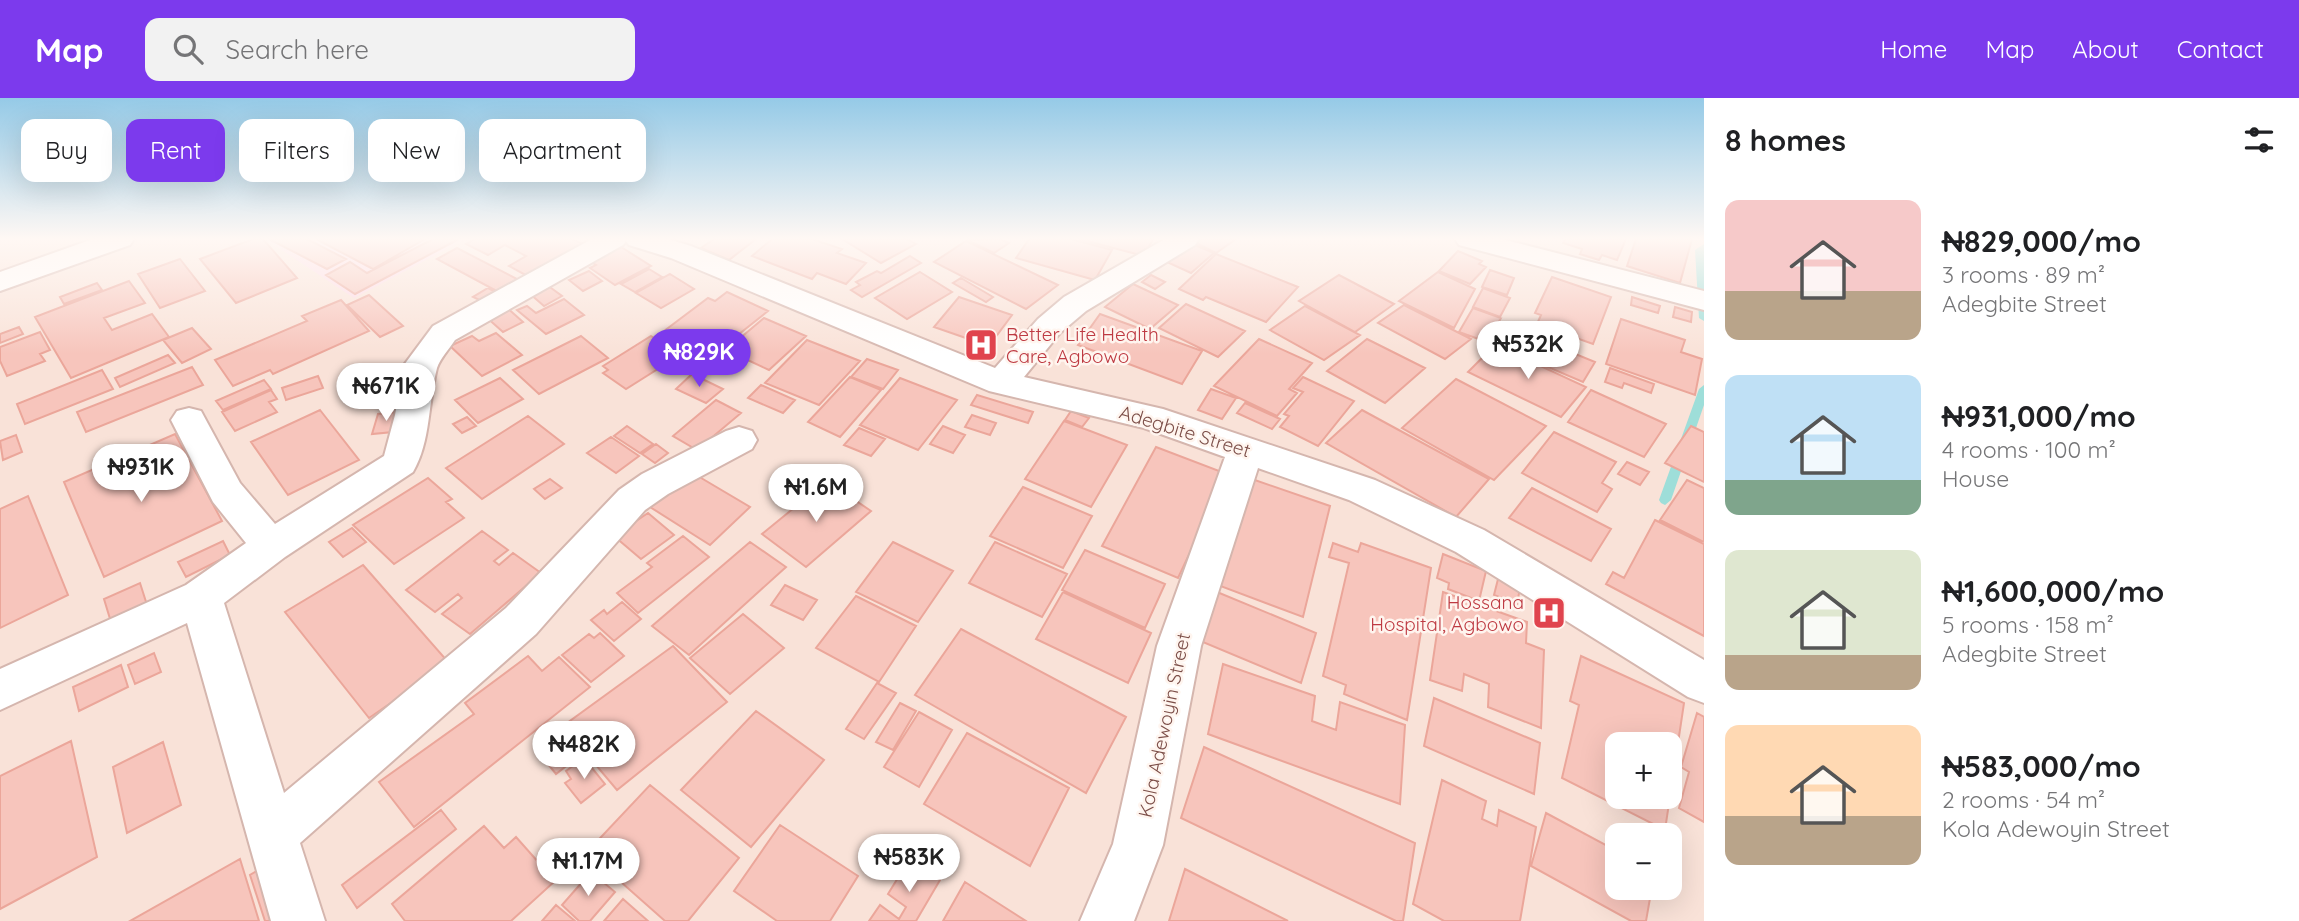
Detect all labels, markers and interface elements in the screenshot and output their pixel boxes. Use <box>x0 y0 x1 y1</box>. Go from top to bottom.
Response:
search box <box>145 18 635 81</box>
text: Map <box>35 29 103 70</box>
icon: search <box>169 30 207 68</box>
text: Search here <box>225 33 369 66</box>
text: Home <box>1880 34 1947 64</box>
text: Map <box>1985 34 2034 64</box>
text: About <box>2072 34 2139 64</box>
text: Contact <box>2177 34 2264 64</box>
chip: Buy <box>21 119 112 182</box>
chip: Rent <box>126 119 225 182</box>
chip: Filters <box>239 119 354 182</box>
chip: New <box>368 119 465 182</box>
chip: Apartment <box>479 119 646 182</box>
text: 8 homes <box>1725 121 1846 159</box>
icon: filters <box>2240 121 2278 159</box>
text: ₦829,000/mo <box>1942 222 2141 260</box>
icon: home <box>1781 228 1865 312</box>
text: 3 rooms · 89 m² <box>1942 260 2105 289</box>
text: Adegbite Street <box>1942 289 2107 318</box>
place label: Better Life Health Care, Agbowo <box>1006 322 1159 368</box>
pin: ₦532K <box>1479 322 1577 381</box>
hospital icon: Better Life Health Care, Agbowo <box>962 326 1000 364</box>
text: ₦532K <box>1493 329 1563 358</box>
pin: ₦829K <box>650 330 748 389</box>
text: ₦829K <box>664 337 734 366</box>
pin: ₦671K <box>337 364 435 423</box>
text: ₦671K <box>352 371 420 400</box>
text: ₦931,000/mo <box>1942 397 2136 435</box>
street label: Adegbite Street <box>1116 400 1254 462</box>
icon: home <box>1781 403 1865 487</box>
text: 4 rooms · 100 m² <box>1942 435 2116 464</box>
pin: ₦931K <box>92 444 190 504</box>
text: ₦931K <box>108 452 174 481</box>
pin: ₦1.6M <box>767 464 865 524</box>
text: House <box>1942 464 2009 493</box>
text: ₦1.6M <box>784 472 848 501</box>
text: ₦1,600,000/mo <box>1942 572 2164 610</box>
icon: home <box>1781 578 1865 662</box>
place label: Hossana Hospital, Agbowo <box>1370 590 1524 636</box>
hospital icon: Hossana Hospital, Agbowo <box>1530 594 1568 632</box>
text: 5 rooms · 158 m² <box>1942 610 2114 639</box>
street label: Kola Adewoyin Street <box>1133 630 1195 820</box>
text: Adegbite Street <box>1942 639 2107 668</box>
pin: ₦482K <box>535 722 633 781</box>
text: ₦482K <box>548 729 620 758</box>
map controls <box>1605 732 1682 900</box>
button: + <box>1605 732 1682 809</box>
text: ₦583,000/mo <box>1942 747 2141 785</box>
icon: home <box>1781 753 1865 837</box>
text: 2 rooms · 54 m² <box>1942 785 2105 814</box>
text: Kola Adewoyin Street <box>1942 814 2170 843</box>
button: − <box>1605 823 1682 900</box>
pin: ₦583K <box>860 834 958 894</box>
pin: ₦1.17M <box>531 838 645 898</box>
text: ₦583K <box>874 842 944 871</box>
text: ₦1.17M <box>553 846 623 875</box>

